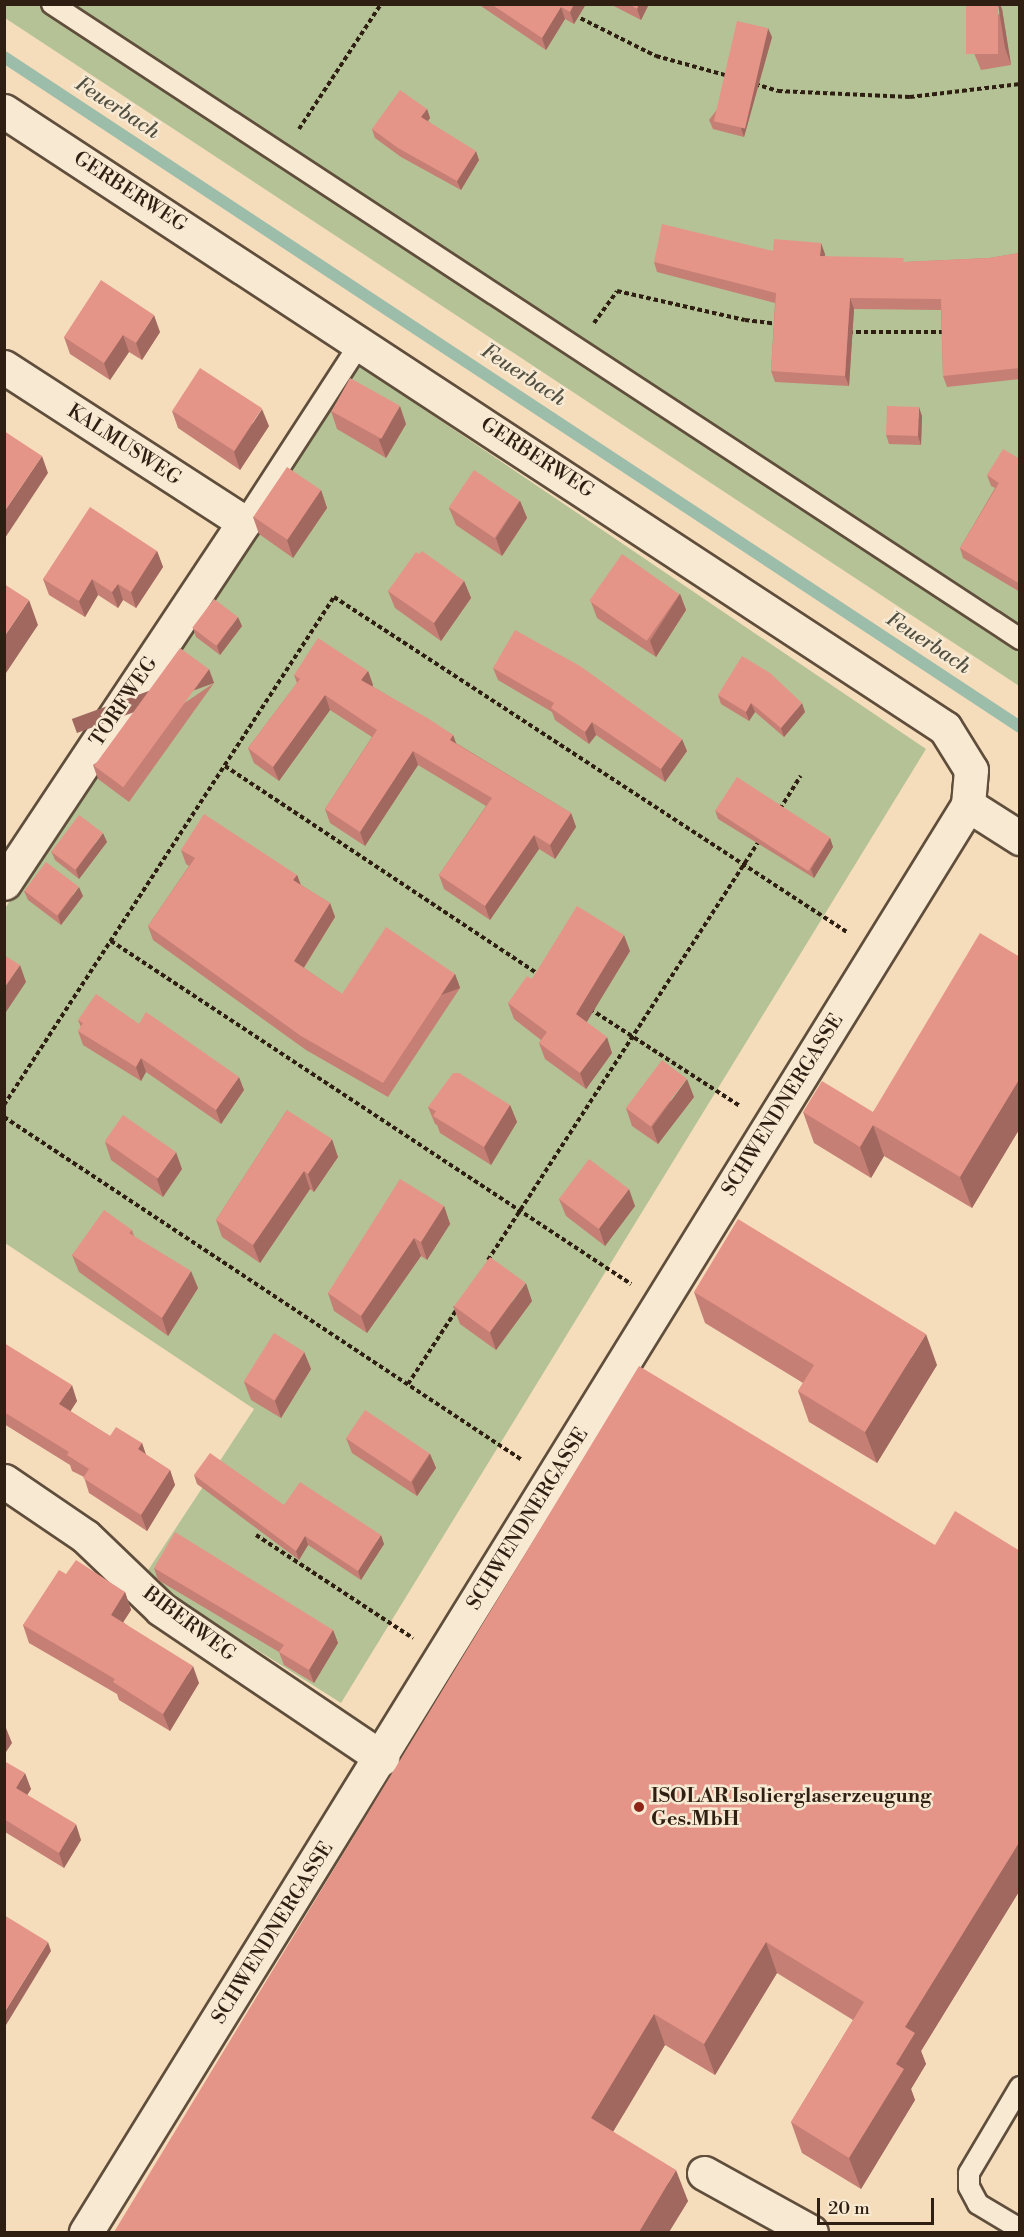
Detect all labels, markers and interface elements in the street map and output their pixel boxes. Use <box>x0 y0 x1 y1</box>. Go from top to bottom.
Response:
water label: Feuerbach <box>70 71 164 145</box>
street label: GERBERWEG <box>69 146 191 238</box>
water label: Feuerbach <box>476 338 570 412</box>
street label: KALMUSWEG <box>63 399 185 491</box>
street label: GERBERWEG <box>476 412 598 504</box>
water label: Feuerbach <box>881 606 975 680</box>
street label: TORFWEG <box>85 652 163 752</box>
street label: SCHWENDNERGASSE <box>717 1009 849 1201</box>
street label: SCHWENDNERGASSE <box>462 1423 594 1615</box>
street label: BIBERWEG <box>138 1581 240 1667</box>
place label: ISOLAR Isolierglaserzeugung Ges.MbH <box>651 1784 931 1831</box>
marker: ISOLAR Isolierglaserzeugung Ges.MbH <box>632 1800 646 1814</box>
street label: SCHWENDNERGASSE <box>207 1837 339 2029</box>
scale bar <box>820 2186 937 2224</box>
text: 20 m <box>828 2197 870 2220</box>

